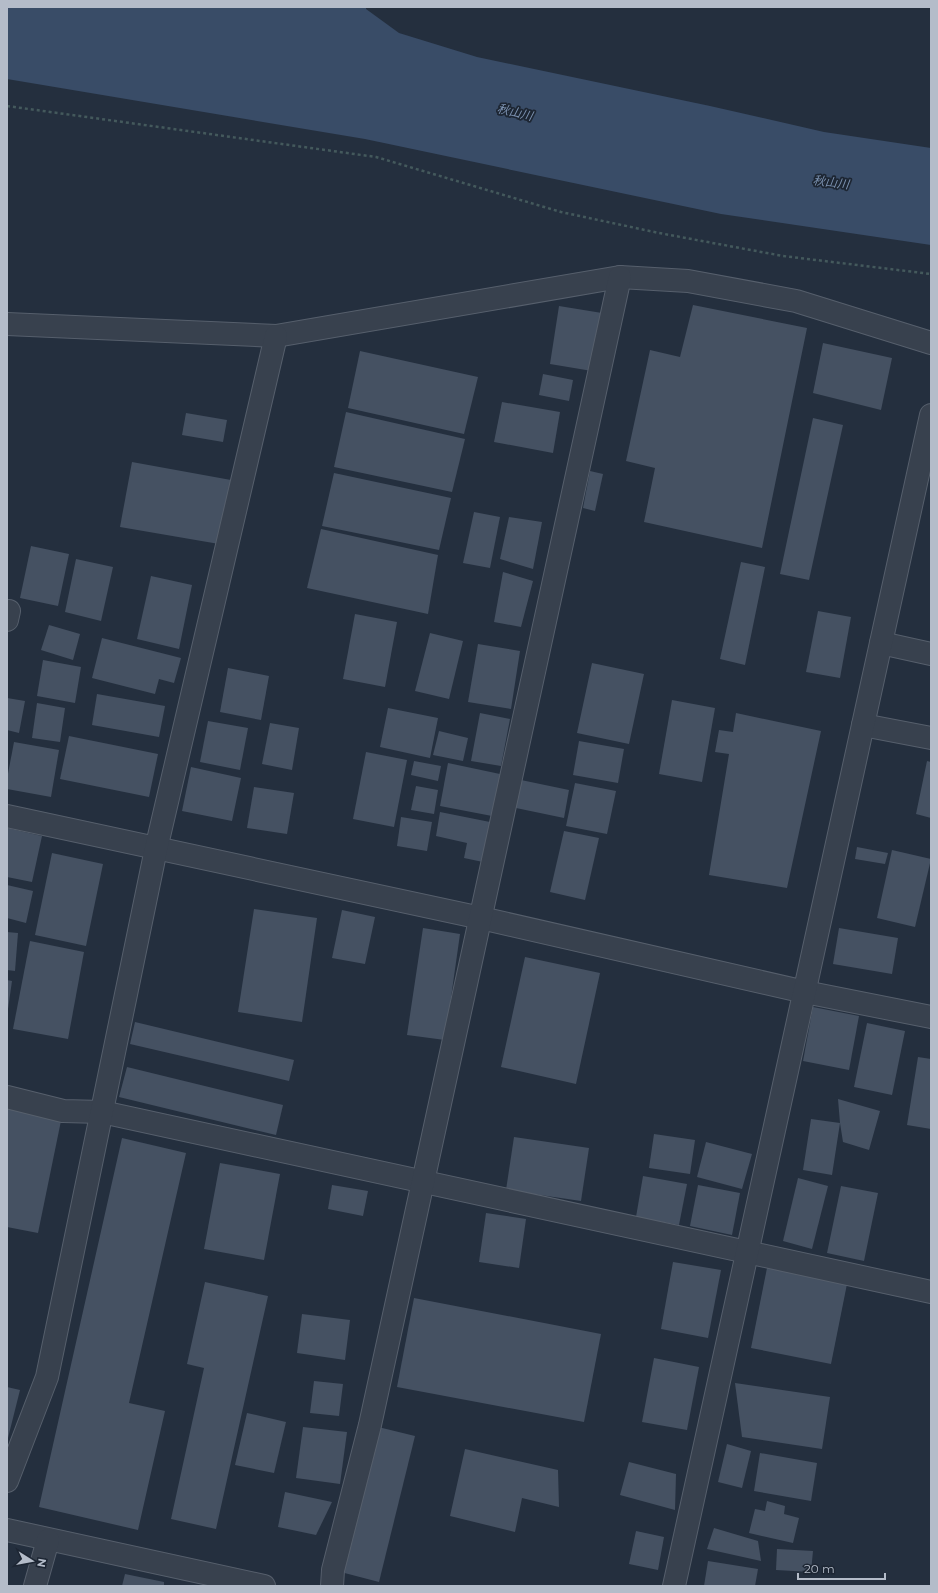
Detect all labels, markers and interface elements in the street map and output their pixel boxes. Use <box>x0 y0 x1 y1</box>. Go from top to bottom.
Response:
water label: 秋山川 <box>496 101 536 124</box>
water label: 秋山川 <box>812 172 852 192</box>
north arrow <box>12 1541 52 1581</box>
scale bar <box>798 1555 885 1581</box>
text: N <box>34 1557 50 1569</box>
text: 20 m <box>804 1561 835 1576</box>

